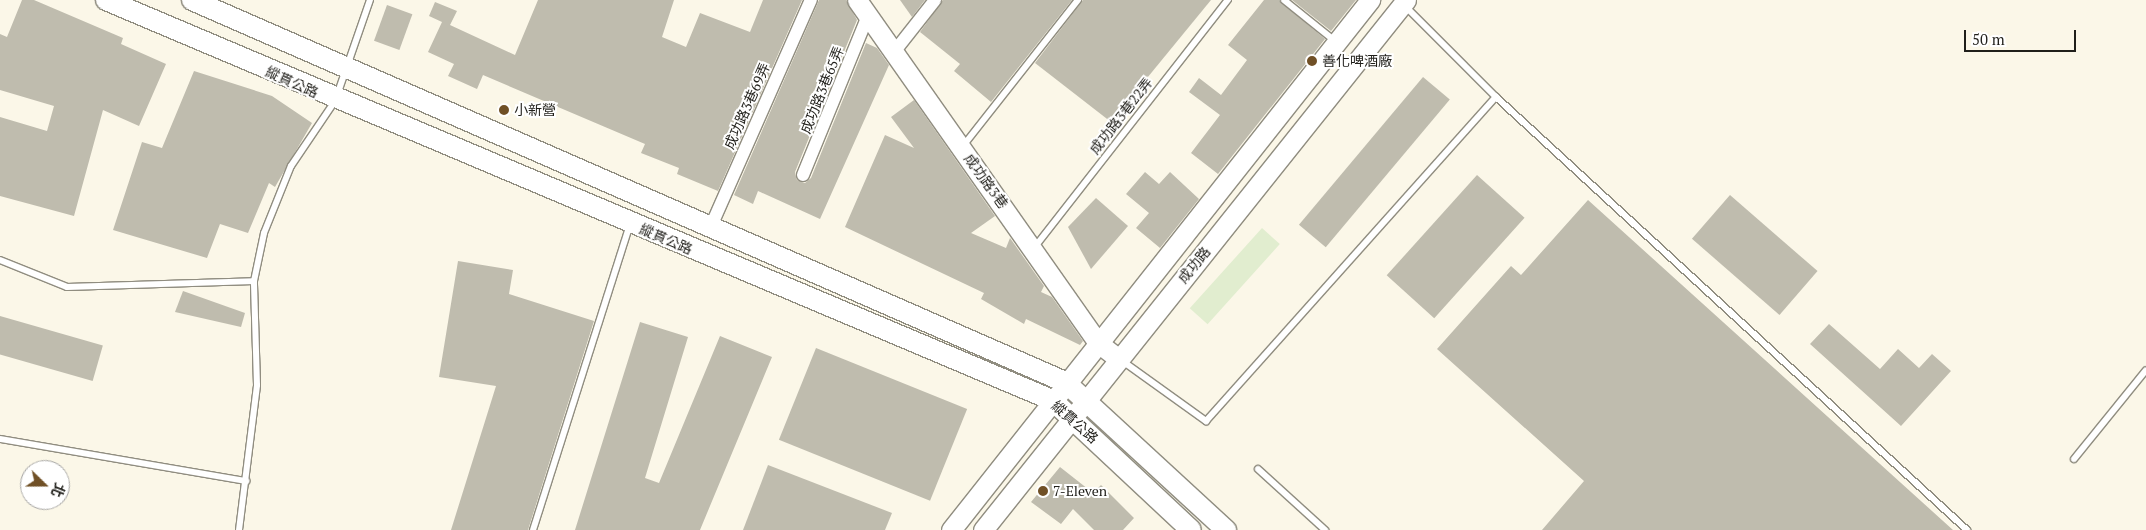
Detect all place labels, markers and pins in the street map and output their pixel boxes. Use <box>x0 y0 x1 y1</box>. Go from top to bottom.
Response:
place label: 善化啤酒廠 <box>1322 53 1392 69</box>
marker: 善化啤酒廠 <box>1306 55 1318 67</box>
place label: 小新營 <box>514 102 556 118</box>
marker: 小新營 <box>498 104 510 116</box>
place label: 7-Eleven <box>1053 483 1107 499</box>
marker: 7-Eleven <box>1037 485 1049 497</box>

